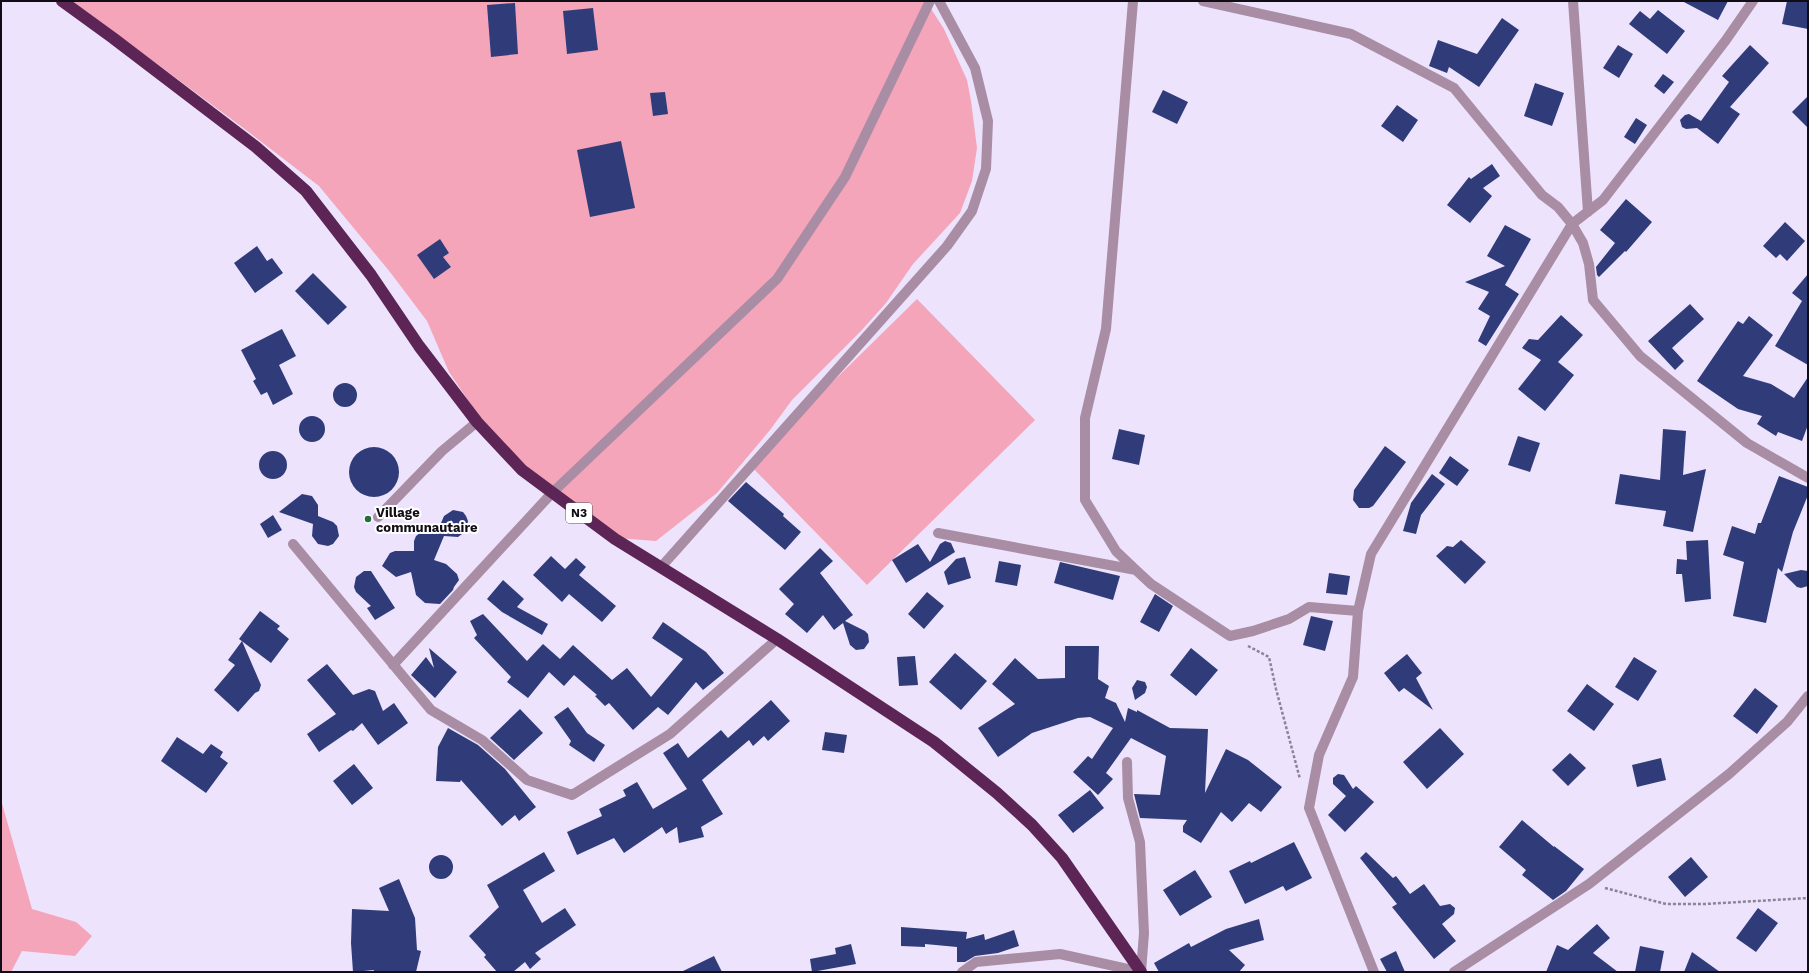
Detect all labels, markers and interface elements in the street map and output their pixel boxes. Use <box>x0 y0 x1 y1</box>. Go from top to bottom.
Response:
road number: N3 <box>566 503 592 523</box>
place label: Village communautaire <box>376 505 478 535</box>
marker: Village communautaire <box>363 514 373 524</box>

